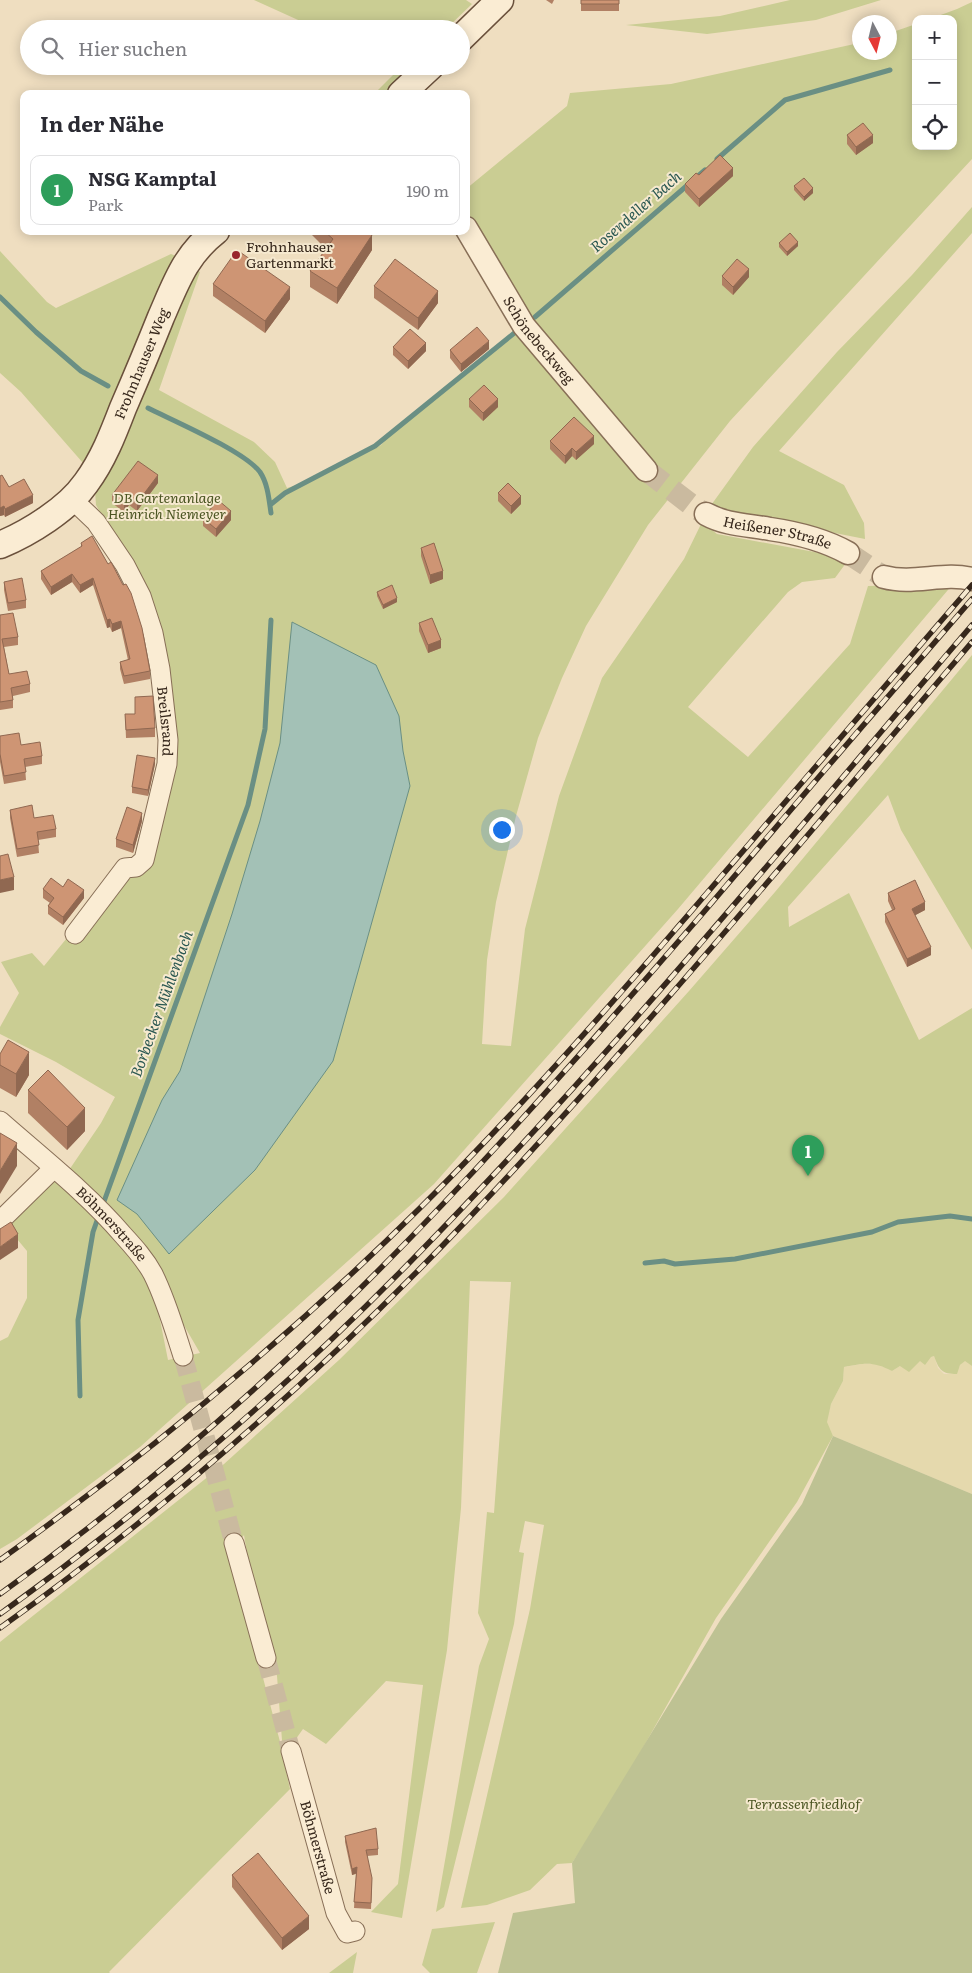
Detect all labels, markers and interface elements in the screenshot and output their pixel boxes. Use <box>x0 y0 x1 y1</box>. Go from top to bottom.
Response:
north arrow <box>852 15 897 60</box>
map controls <box>912 15 957 150</box>
button: + <box>912 15 957 60</box>
search box <box>20 20 470 75</box>
icon: search <box>38 34 66 62</box>
text: Hier suchen <box>78 34 187 62</box>
button: − <box>912 60 957 105</box>
button: locate <box>912 105 957 150</box>
text: In der Nähe <box>40 107 164 138</box>
text: NSG Kamptal <box>88 164 217 192</box>
water label: Rosendeller Bach <box>584 165 686 257</box>
text: 1 <box>54 178 60 202</box>
text: 190 m <box>406 178 449 202</box>
text: Park <box>88 192 123 216</box>
place label: Frohnhauser Gartenmarkt <box>246 236 334 272</box>
marker: Frohnhauser Gartenmarkt <box>230 249 242 261</box>
street label: Schönebeckweg <box>499 292 580 388</box>
street label: Frohnhauser Weg <box>109 304 173 422</box>
park label: DB Gartenanlage Heinrich Niemeyer <box>108 487 227 523</box>
street label: Heißener Straße <box>721 510 835 553</box>
street label: Breilsrand <box>153 685 179 757</box>
your location <box>489 817 515 843</box>
water label: Borbecker Mühlenbach <box>123 927 198 1080</box>
pin: 1 <box>792 1135 824 1176</box>
street label: Böhmerstraße <box>72 1181 153 1265</box>
park label: Terrassenfriedhof <box>747 1793 862 1813</box>
street label: Böhmerstraße <box>296 1798 341 1896</box>

